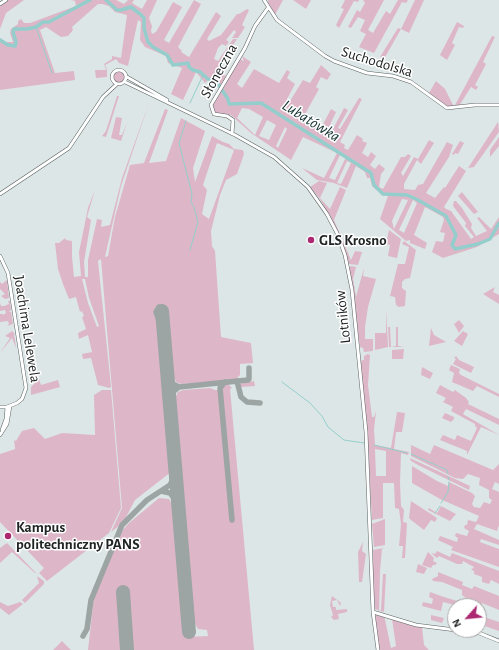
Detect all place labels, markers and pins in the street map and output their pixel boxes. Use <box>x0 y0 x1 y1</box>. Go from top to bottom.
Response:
place label: GLS Krosno <box>319 231 387 249</box>
marker: GLS Krosno <box>306 235 316 245</box>
place label: Kampus politechniczny PANS <box>16 518 140 553</box>
marker: Kampus politechniczny PANS <box>3 531 13 541</box>

